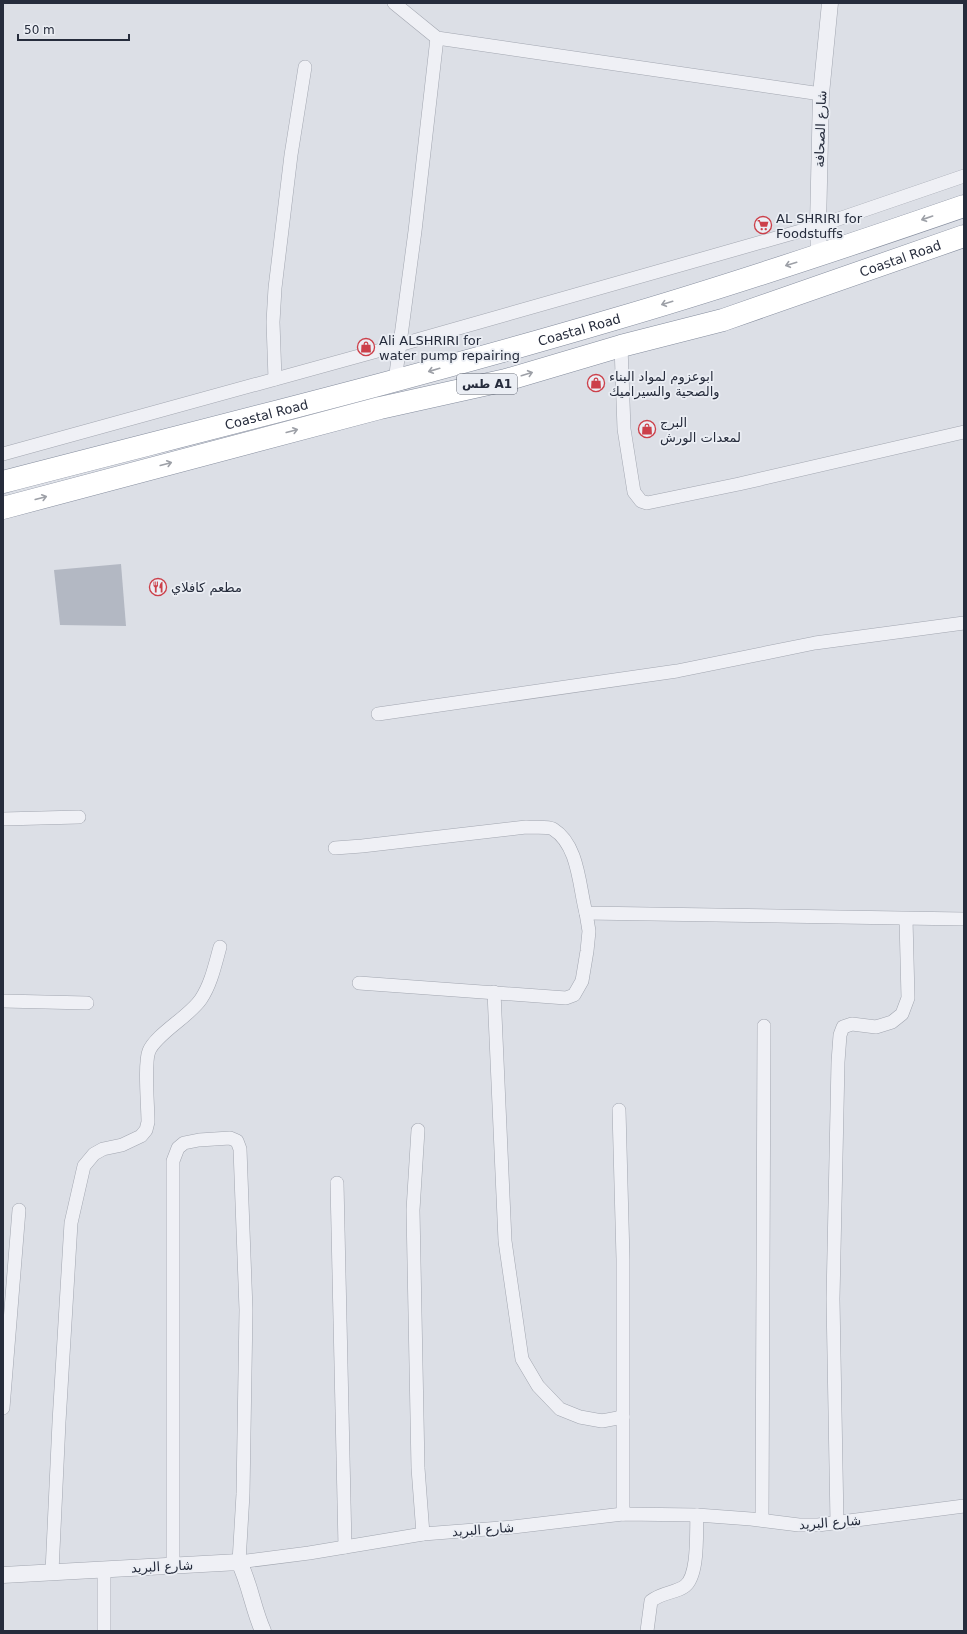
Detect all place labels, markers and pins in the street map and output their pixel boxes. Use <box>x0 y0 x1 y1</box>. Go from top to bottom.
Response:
place label: AL SHRIRI for Foodstuffs <box>776 211 863 241</box>
supermarket icon: AL SHRIRI for Foodstuffs <box>753 215 773 235</box>
place label: Ali ALSHRIRI for water pump repairing <box>379 333 520 363</box>
shop icon: Ali ALSHRIRI for water pump repairing <box>356 337 376 357</box>
place label: ابوعزوم لمواد البناء والصحية والسيراميك <box>609 369 720 400</box>
shop icon: ابوعزوم لمواد البناء والصحية والسيراميك <box>586 373 606 393</box>
place label: البرج لمعدات الورش <box>660 415 741 446</box>
shop icon: البرج لمعدات الورش <box>637 419 657 439</box>
restaurant icon: مطعم كافلاي <box>148 577 168 597</box>
place label: مطعم كافلاي <box>171 580 242 596</box>

